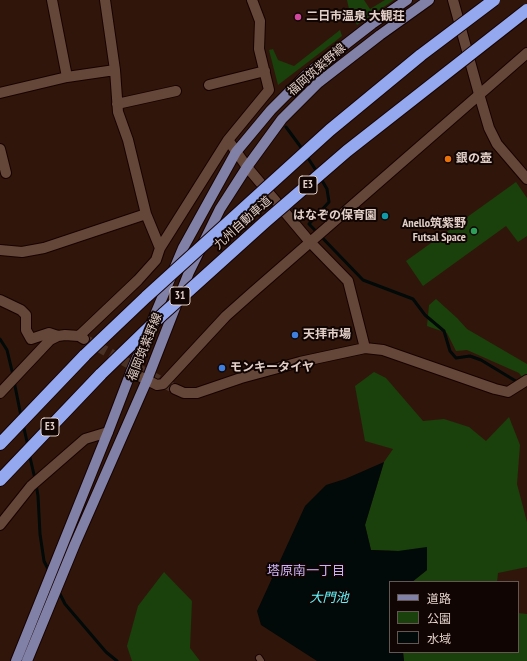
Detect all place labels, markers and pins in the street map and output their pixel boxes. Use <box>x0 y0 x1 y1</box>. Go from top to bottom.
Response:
place label: 二日市温泉 大観荘 <box>306 10 404 24</box>
marker: 二日市温泉 大観荘 <box>293 12 303 22</box>
place label: 銀の壺 <box>456 152 492 166</box>
marker: 銀の壺 <box>443 154 453 164</box>
place label: はなぞの保育園 <box>293 209 377 223</box>
marker: はなぞの保育園 <box>380 211 390 221</box>
place label: Anello筑紫野 Futsal Space <box>402 217 466 245</box>
marker: Anello筑紫野 Futsal Space <box>469 226 479 236</box>
place label: 天拝市場 <box>303 328 351 342</box>
marker: 天拝市場 <box>290 330 300 340</box>
place label: モンキータイヤ <box>230 361 314 375</box>
marker: モンキータイヤ <box>217 363 227 373</box>

